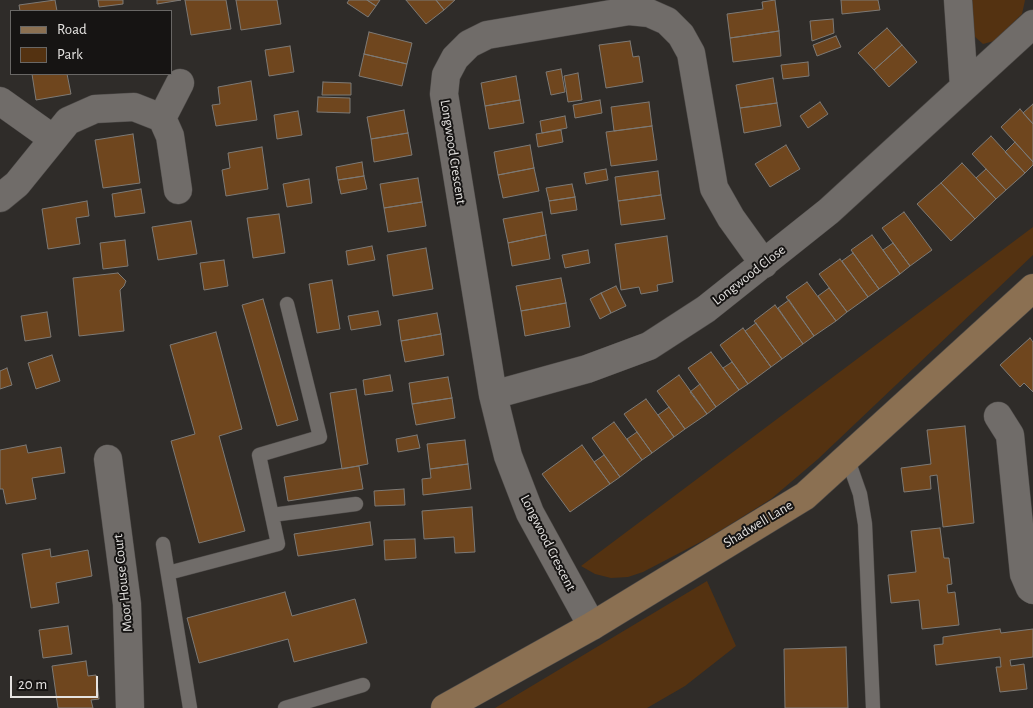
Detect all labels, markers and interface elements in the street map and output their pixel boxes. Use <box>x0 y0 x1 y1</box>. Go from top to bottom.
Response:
legend <box>10 10 172 75</box>
text: Road <box>57 22 87 37</box>
text: Park <box>57 47 83 62</box>
street label: Longwood Crescent <box>436 99 470 205</box>
street label: Longwood Close <box>709 241 789 309</box>
street label: Longwood Crescent <box>517 492 579 594</box>
street label: Shadwell Lane <box>720 497 796 551</box>
street label: Moor House Court <box>110 533 136 633</box>
scale bar <box>12 666 100 698</box>
text: 20 m <box>18 677 47 692</box>

